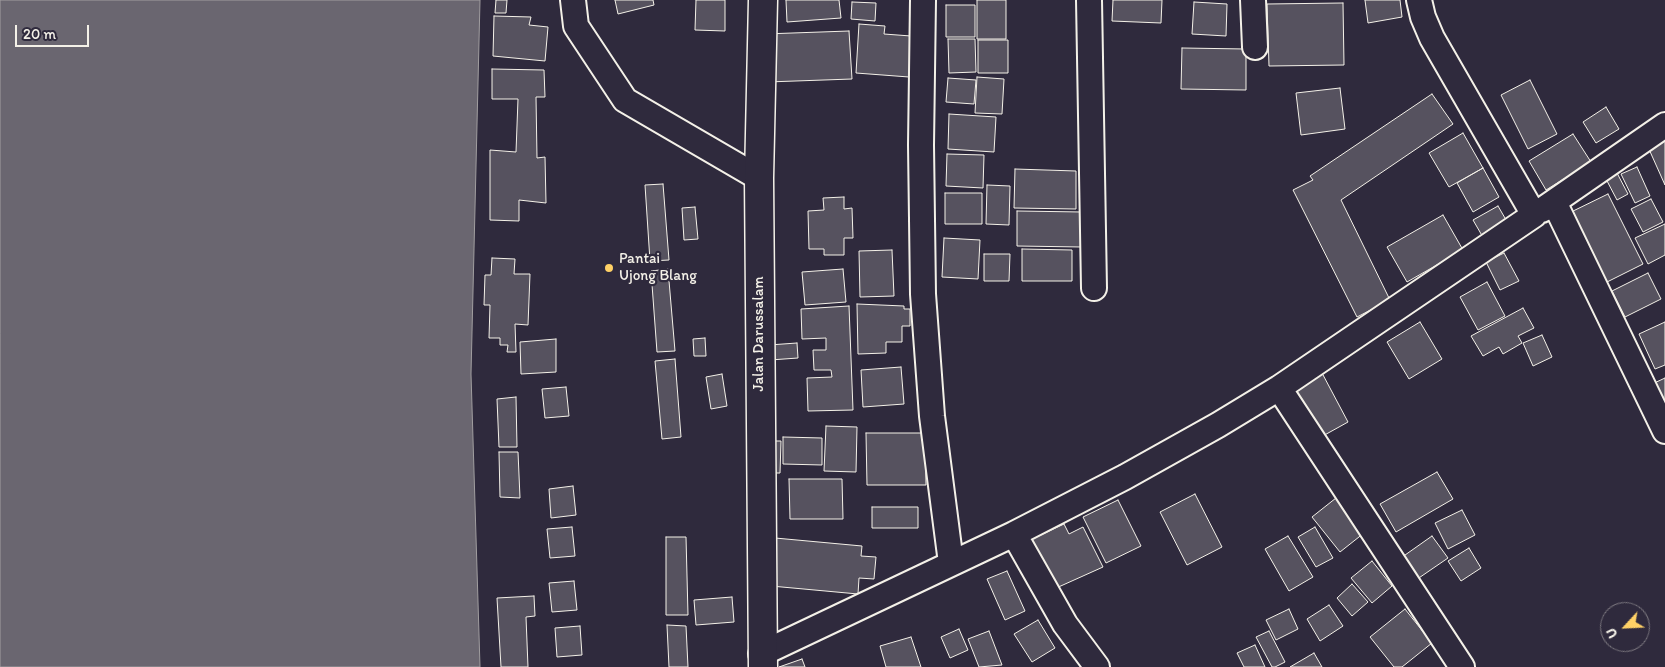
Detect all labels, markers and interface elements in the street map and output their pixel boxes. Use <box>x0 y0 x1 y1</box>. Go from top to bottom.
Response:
scale bar <box>18 15 91 47</box>
text: 20 m <box>23 25 56 43</box>
place label: Pantai Ujong Blang <box>619 250 697 285</box>
marker: Pantai Ujong Blang <box>603 262 615 274</box>
street label: Jalan Darussalam <box>750 276 768 392</box>
north arrow <box>1600 602 1650 652</box>
text: U <box>1602 625 1622 641</box>

